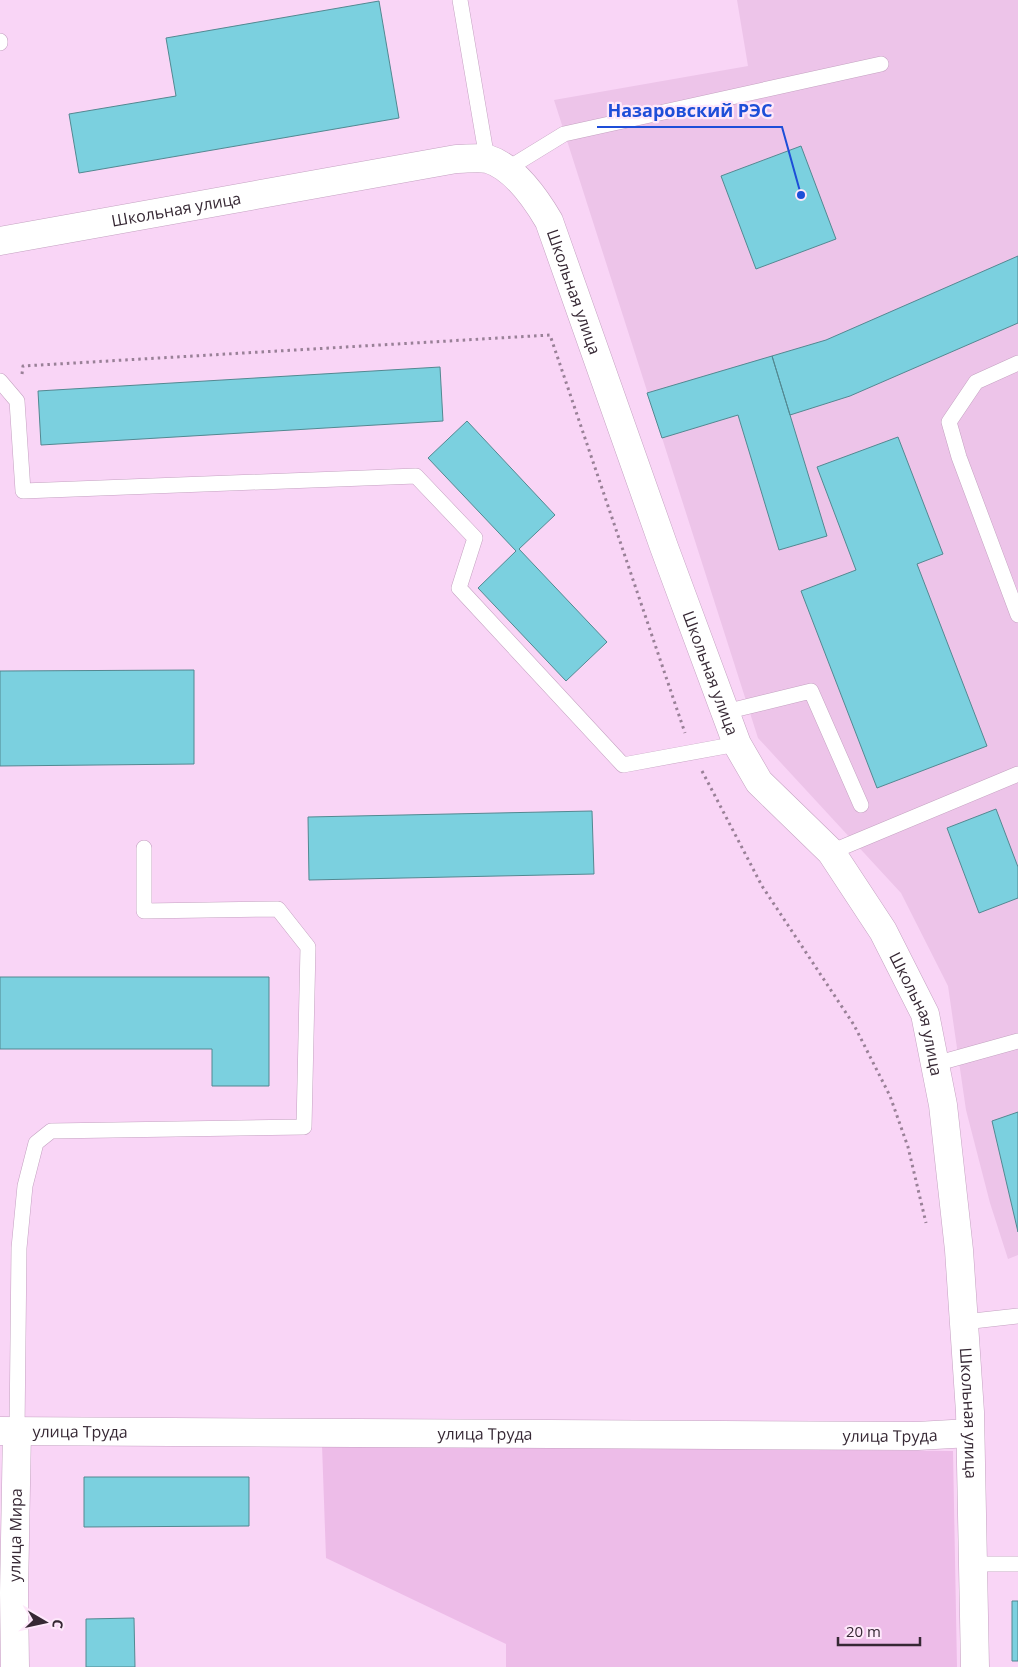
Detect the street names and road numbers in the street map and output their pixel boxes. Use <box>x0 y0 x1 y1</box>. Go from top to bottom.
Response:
street label: Школьная улица <box>110 187 243 232</box>
street label: Школьная улица <box>542 226 606 357</box>
street label: Школьная улица <box>678 607 744 738</box>
street label: Школьная улица <box>884 948 948 1078</box>
street label: Школьная улица <box>955 1347 982 1479</box>
street label: улица Труда <box>32 1420 128 1443</box>
street label: улица Труда <box>437 1422 533 1445</box>
street label: улица Труда <box>842 1424 938 1447</box>
street label: улица Мира <box>3 1488 27 1582</box>

